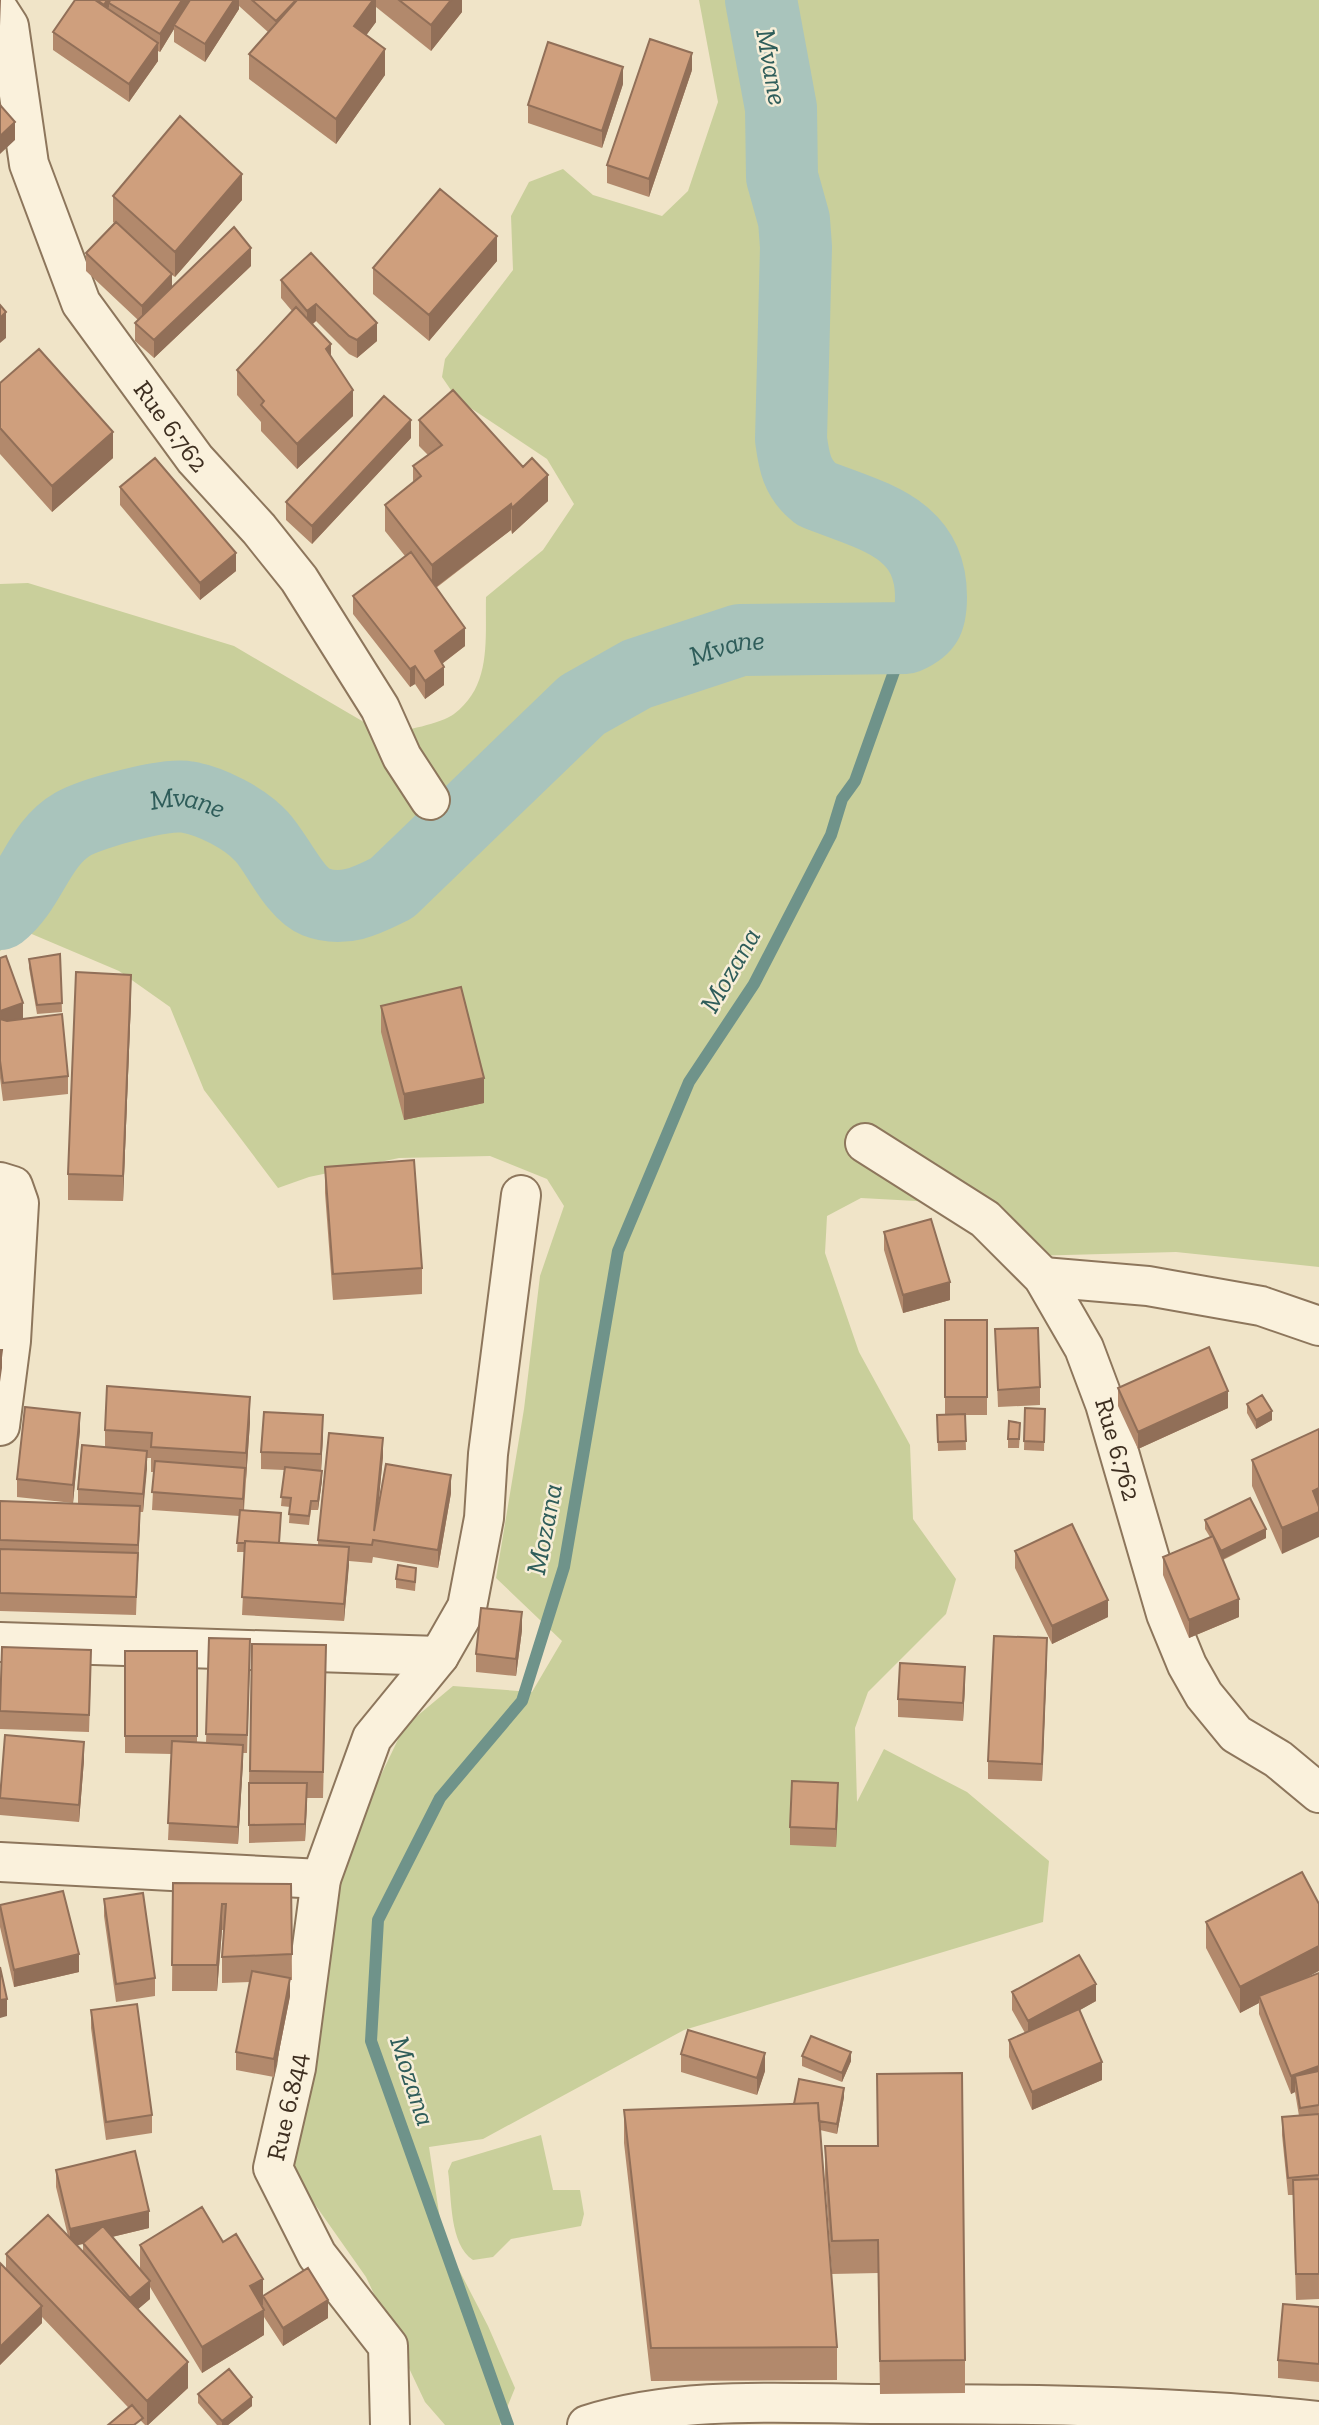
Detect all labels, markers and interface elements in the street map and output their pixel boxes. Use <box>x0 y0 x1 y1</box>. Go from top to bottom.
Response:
water label: Mvane <box>749 26 795 108</box>
street label: Rue 6.762 <box>127 374 215 479</box>
water label: Mvane <box>685 623 765 672</box>
water label: Mvane <box>147 780 231 825</box>
water label: Mozana <box>693 922 767 1018</box>
street label: Rue 6.762 <box>1088 1394 1148 1505</box>
water label: Mozana <box>519 1481 569 1577</box>
water label: Mozana <box>383 2032 443 2130</box>
street label: Rue 6.844 <box>259 2051 314 2164</box>

